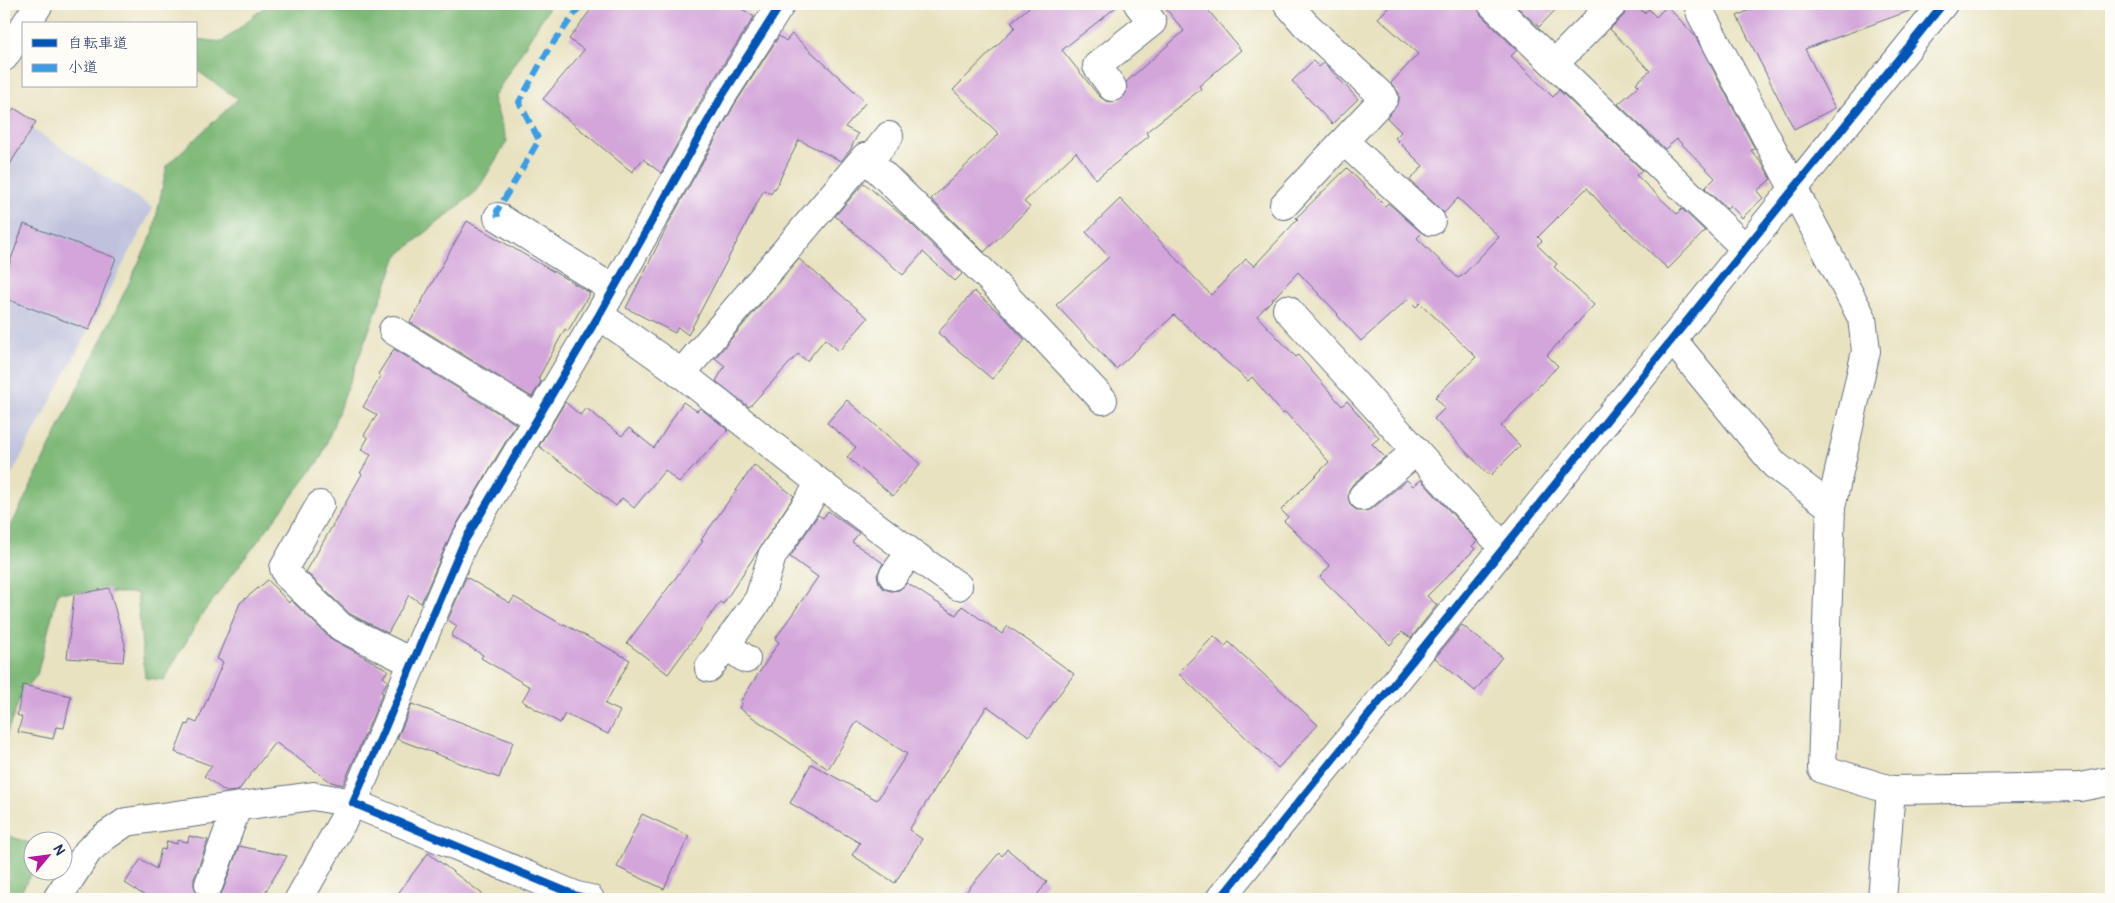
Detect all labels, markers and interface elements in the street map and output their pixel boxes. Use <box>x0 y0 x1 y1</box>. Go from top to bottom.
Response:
legend <box>22 22 198 88</box>
text: 自転車道 <box>68 34 128 53</box>
text: 小道 <box>68 58 98 77</box>
north arrow <box>22 830 72 880</box>
text: N <box>49 842 69 858</box>

